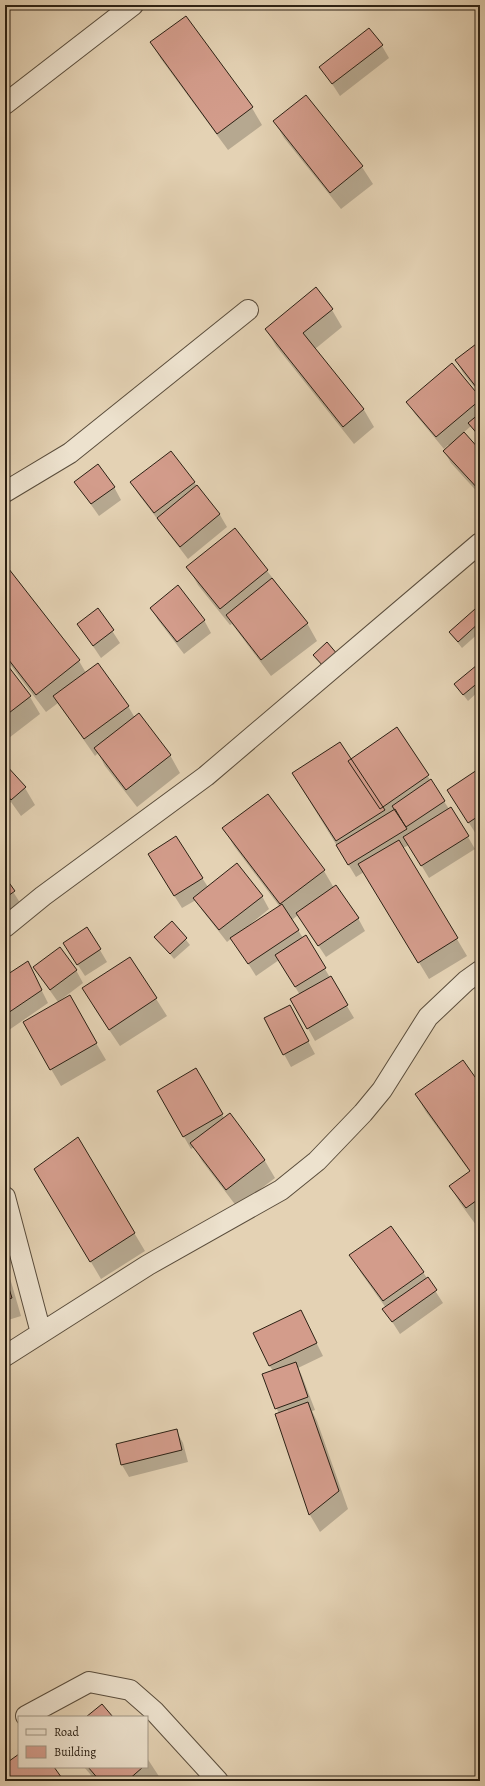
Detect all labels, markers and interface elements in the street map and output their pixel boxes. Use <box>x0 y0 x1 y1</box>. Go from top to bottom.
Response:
legend <box>18 1716 148 1768</box>
text: Road <box>54 1724 80 1740</box>
text: Building <box>54 1744 96 1760</box>

